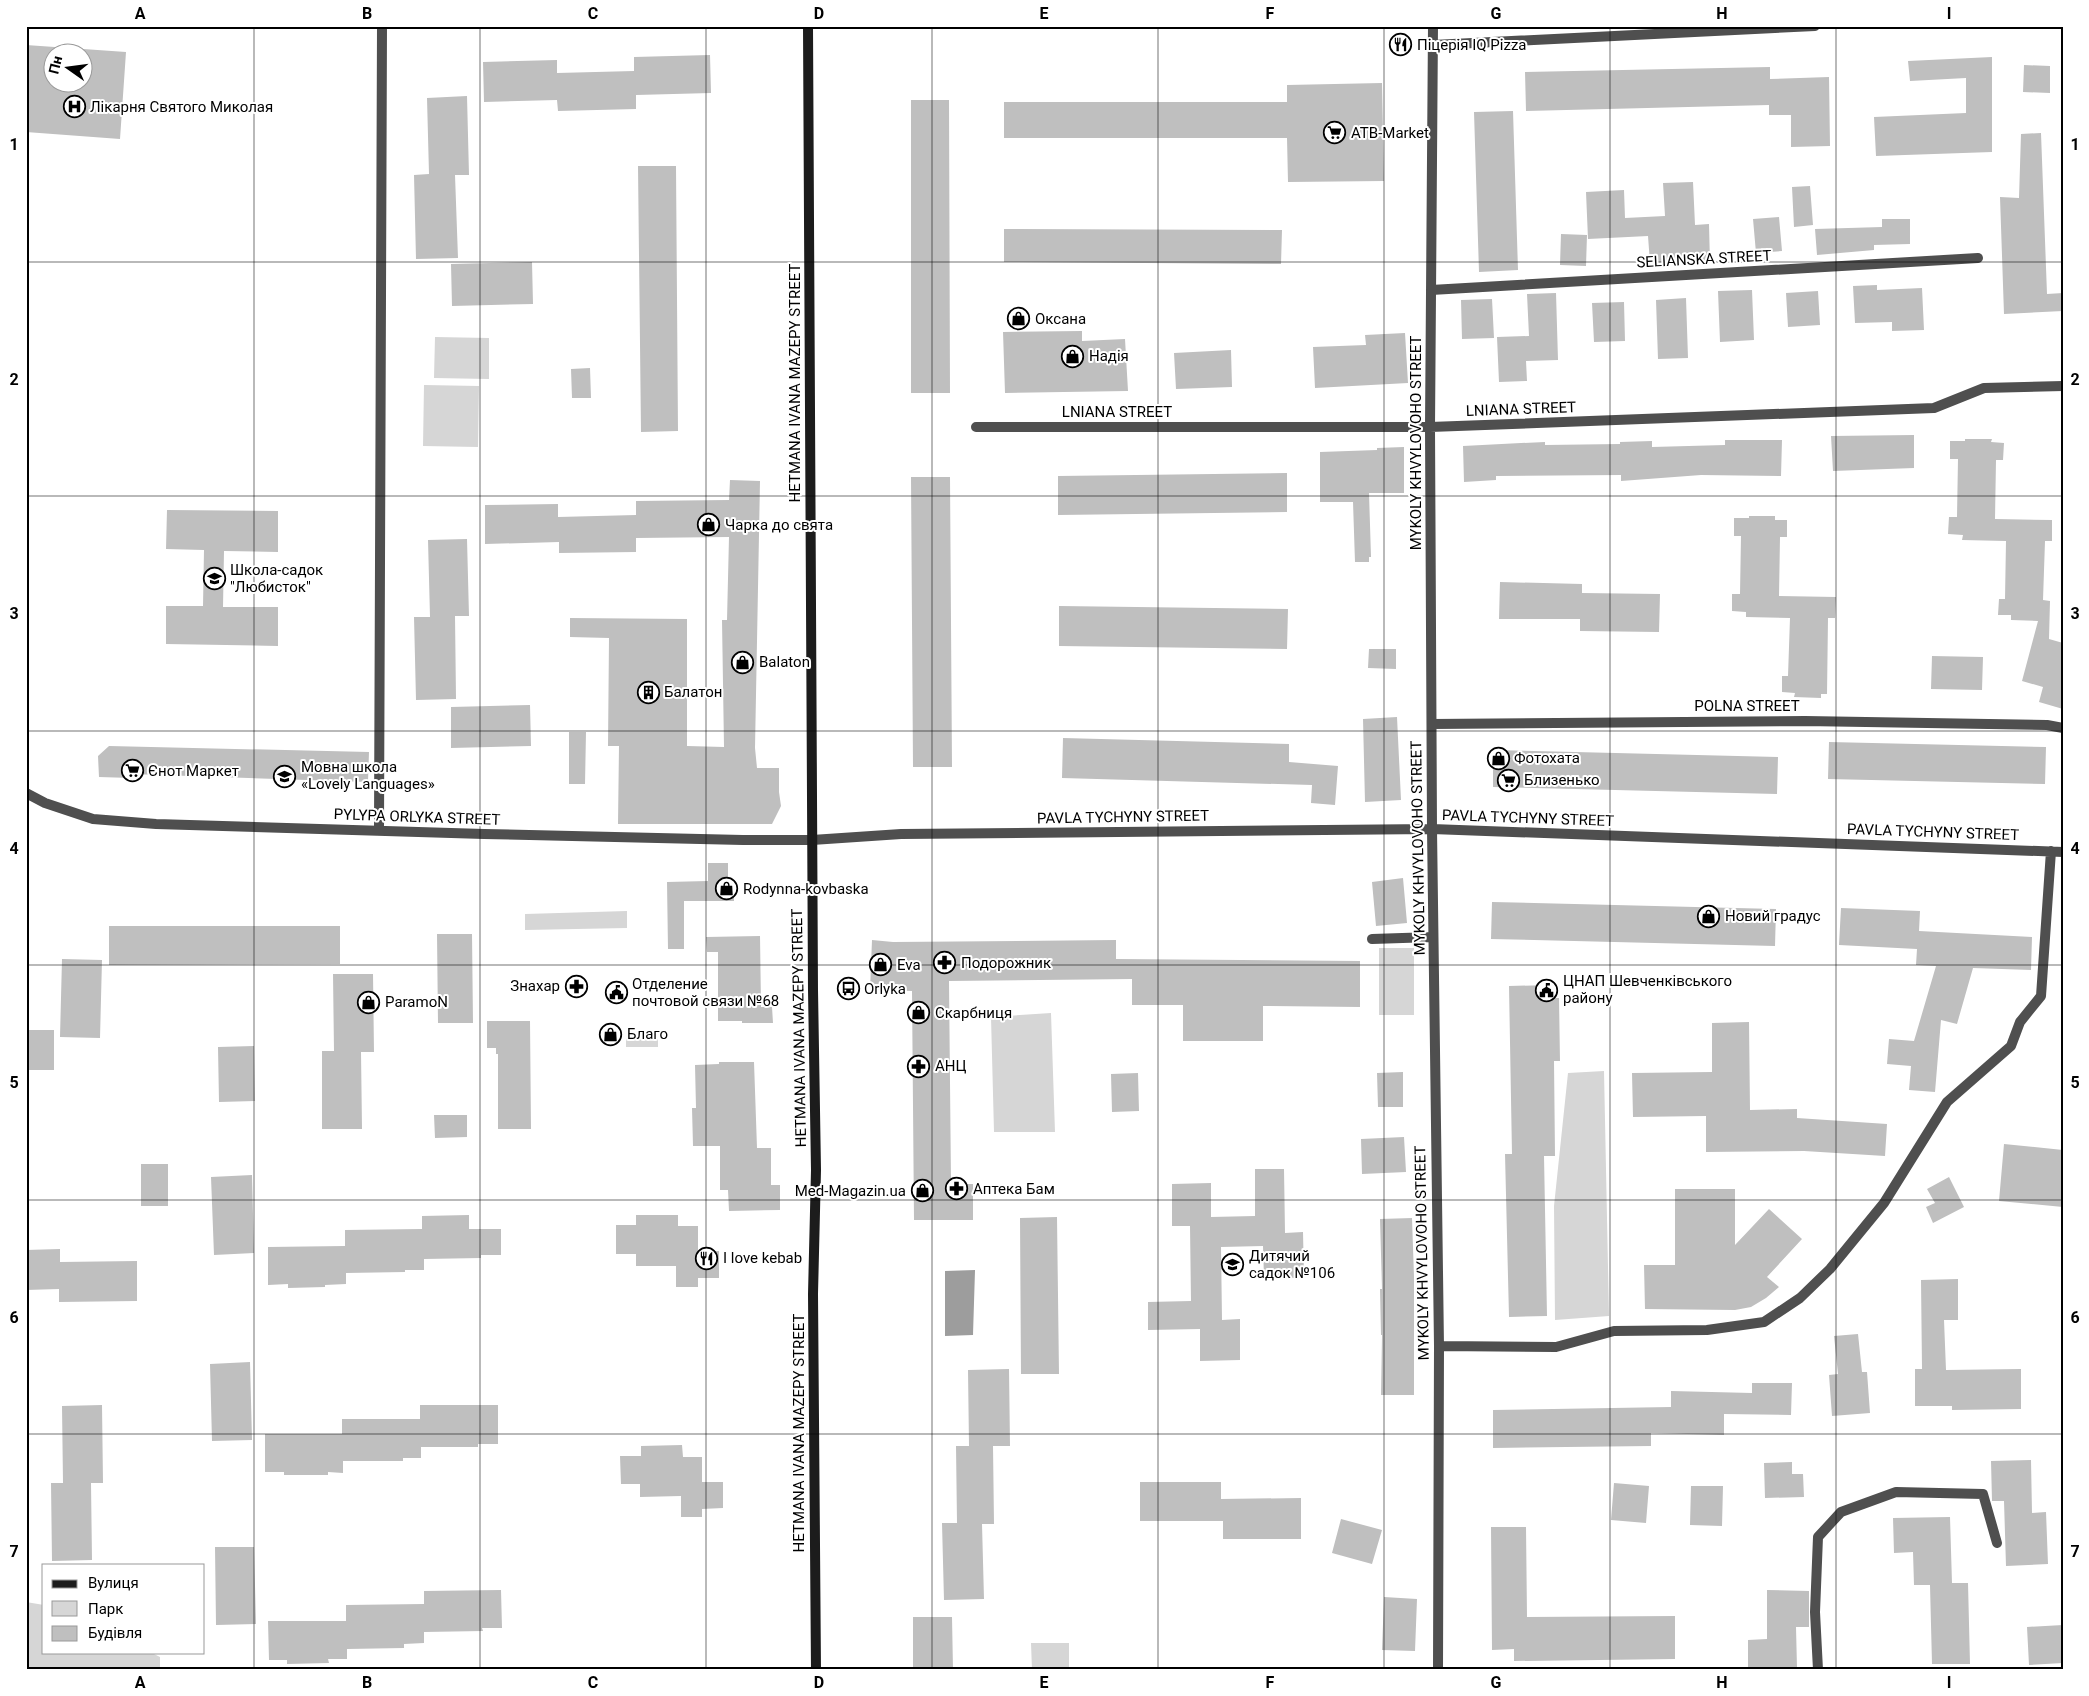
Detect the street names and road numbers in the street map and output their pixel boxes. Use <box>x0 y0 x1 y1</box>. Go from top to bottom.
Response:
street label: SELIANSKA STREET <box>1636 246 1772 272</box>
street label: HETMANA IVANA MAZEPY STREET <box>786 264 804 502</box>
street label: MYKOLY KHVYLOVOHO STREET <box>1407 336 1425 550</box>
street label: LNIANA STREET <box>1466 398 1577 420</box>
street label: LNIANA STREET <box>1062 403 1172 421</box>
street label: POLNA STREET <box>1694 697 1800 715</box>
street label: MYKOLY KHVYLOVOHO STREET <box>1407 740 1429 955</box>
street label: PYLYPA ORLYKA STREET <box>333 805 501 829</box>
street label: PAVLA TYCHYNY STREET <box>1037 806 1209 828</box>
street label: PAVLA TYCHYNY STREET <box>1442 806 1614 830</box>
street label: PAVLA TYCHYNY STREET <box>1847 820 2019 844</box>
street label: HETMANA IVANA MAZEPY STREET <box>788 908 810 1148</box>
street label: MYKOLY KHVYLOVOHO STREET <box>1411 1145 1433 1360</box>
street label: HETMANA IVANA MAZEPY STREET <box>790 1314 808 1552</box>

